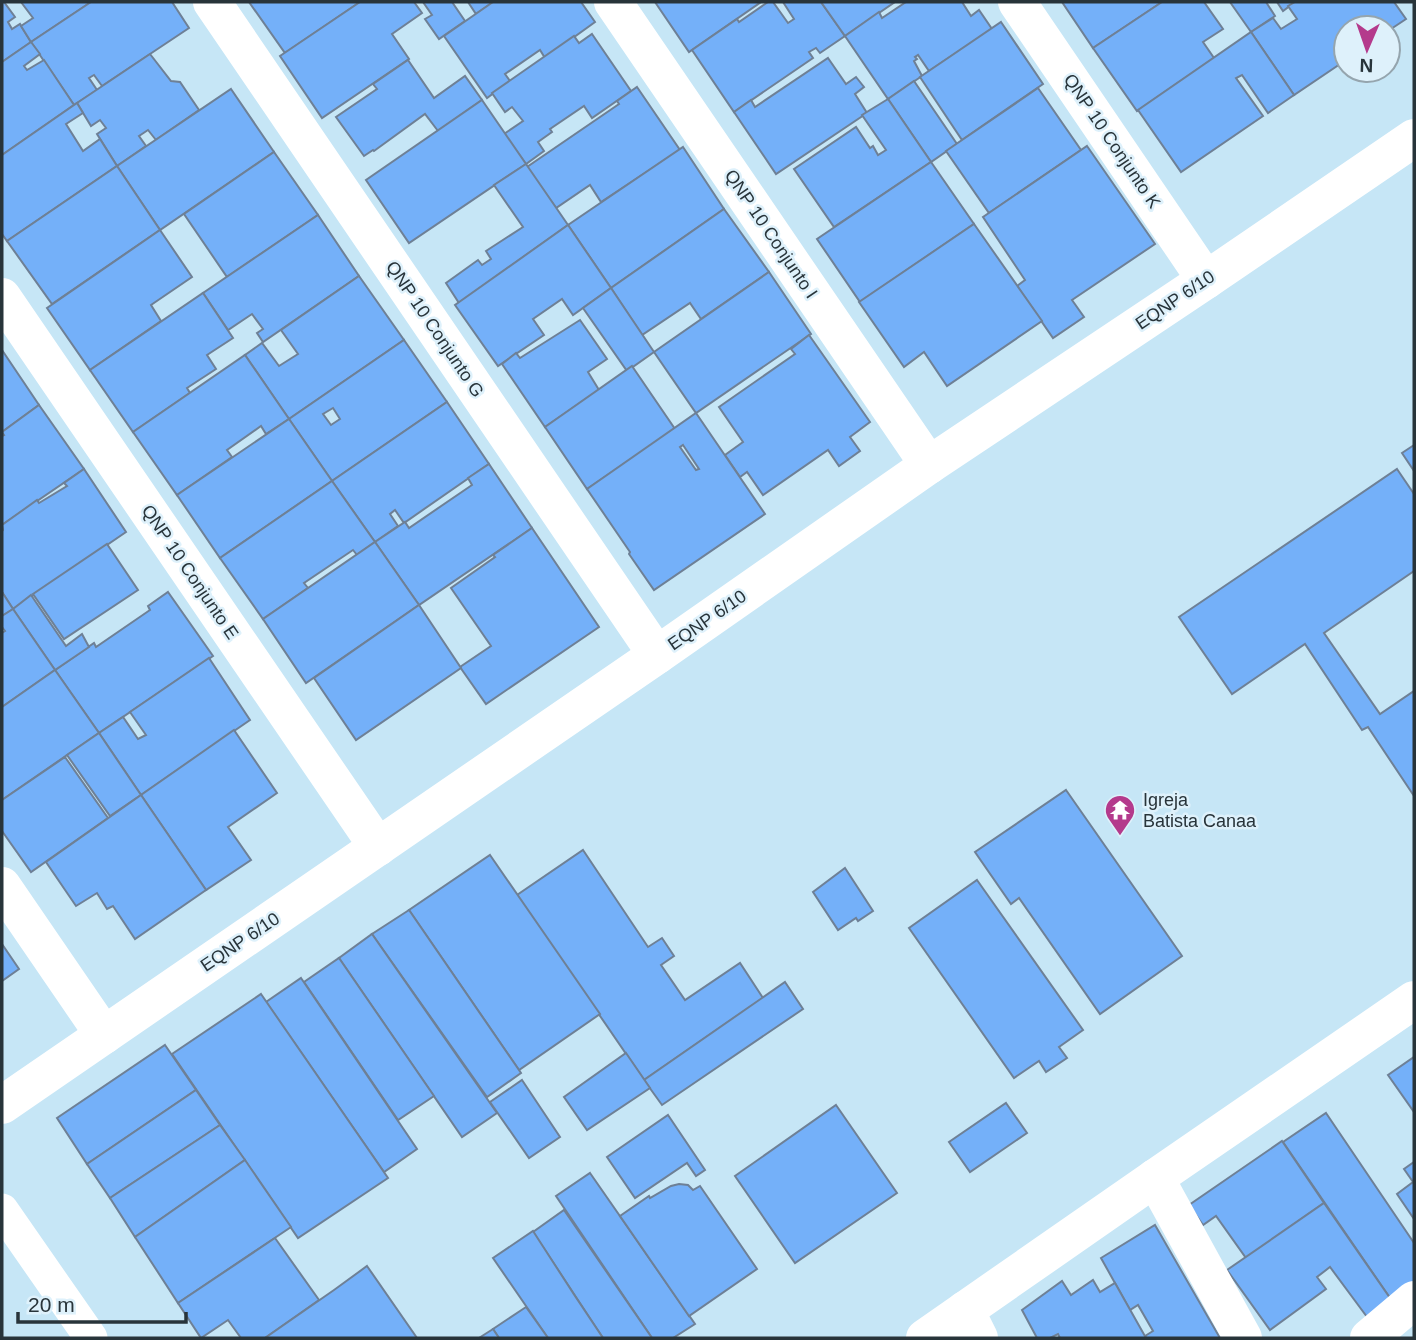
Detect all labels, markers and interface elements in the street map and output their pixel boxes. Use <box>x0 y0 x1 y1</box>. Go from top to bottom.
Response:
north arrow <box>1332 14 1402 84</box>
text: N <box>1359 55 1374 76</box>
street label: QNP 10 Conjunto K <box>1060 70 1164 212</box>
street label: QNP 10 Conjunto I <box>721 166 821 302</box>
street label: QNP 10 Conjunto G <box>382 257 488 401</box>
street label: EQNP 6/10 <box>1132 266 1218 334</box>
street label: QNP 10 Conjunto E <box>138 501 242 643</box>
street label: EQNP 6/10 <box>664 586 750 654</box>
place label: Igreja Batista Canaa <box>1143 790 1257 831</box>
temple icon: Igreja Batista Canaa <box>1103 793 1137 837</box>
street label: EQNP 6/10 <box>197 908 283 976</box>
scale bar <box>18 1280 186 1324</box>
text: 20 m <box>28 1293 75 1316</box>

